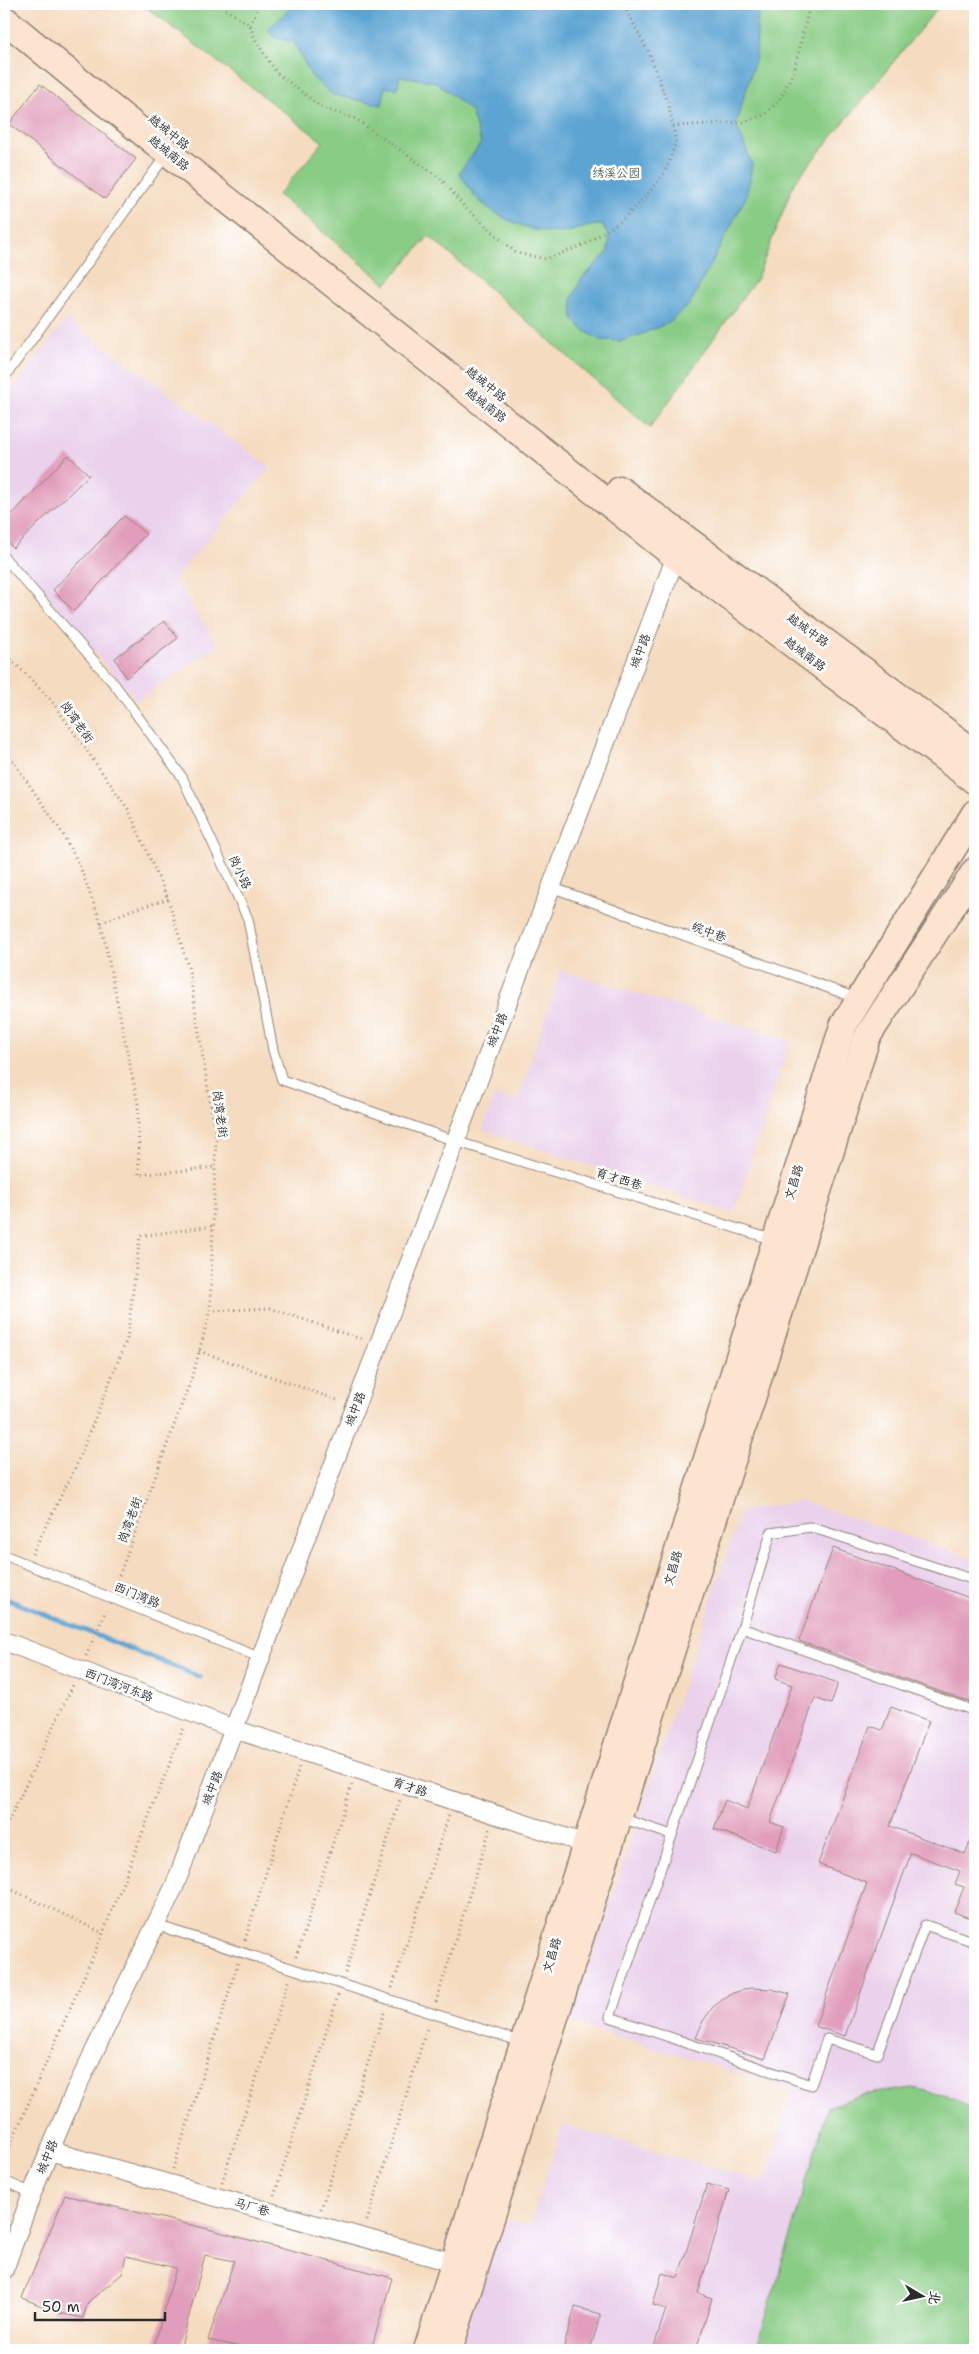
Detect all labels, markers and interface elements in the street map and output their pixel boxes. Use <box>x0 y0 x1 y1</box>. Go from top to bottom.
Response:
street label: 越城中路 <box>145 111 193 153</box>
street label: 越城南路 <box>145 132 193 174</box>
park label: 绣溪公园 <box>592 165 640 181</box>
street label: 越城中路 <box>462 363 510 405</box>
street label: 越城南路 <box>462 384 510 426</box>
street label: 越城中路 <box>784 609 832 651</box>
street label: 城中路 <box>626 631 654 671</box>
street label: 越城南路 <box>781 633 829 675</box>
street label: 岗湾老街 <box>57 698 97 746</box>
street label: 岗小路 <box>225 852 255 892</box>
street label: 皖中巷 <box>689 918 729 946</box>
street label: 城中路 <box>483 1010 511 1050</box>
street label: 岗湾老街 <box>209 1089 231 1139</box>
street label: 文昌路 <box>781 1162 807 1202</box>
street label: 育才西巷 <box>594 1164 644 1194</box>
street label: 城中路 <box>341 1389 369 1429</box>
street label: 岗湾老街 <box>114 1495 146 1545</box>
street label: 文昌路 <box>660 1548 686 1588</box>
street label: 西门湾路 <box>112 1579 162 1611</box>
street label: 西门湾河东路 <box>83 1665 155 1705</box>
street label: 城中路 <box>198 1768 226 1808</box>
street label: 育才路 <box>390 1774 430 1800</box>
street label: 文昌路 <box>539 1935 565 1975</box>
street label: 城中路 <box>33 2137 61 2177</box>
street label: 马厂巷 <box>233 2195 271 2219</box>
north arrow <box>896 2272 946 2322</box>
scale bar <box>35 2289 165 2321</box>
text: 北 <box>925 2290 945 2306</box>
text: 50 m <box>42 2297 80 2317</box>

